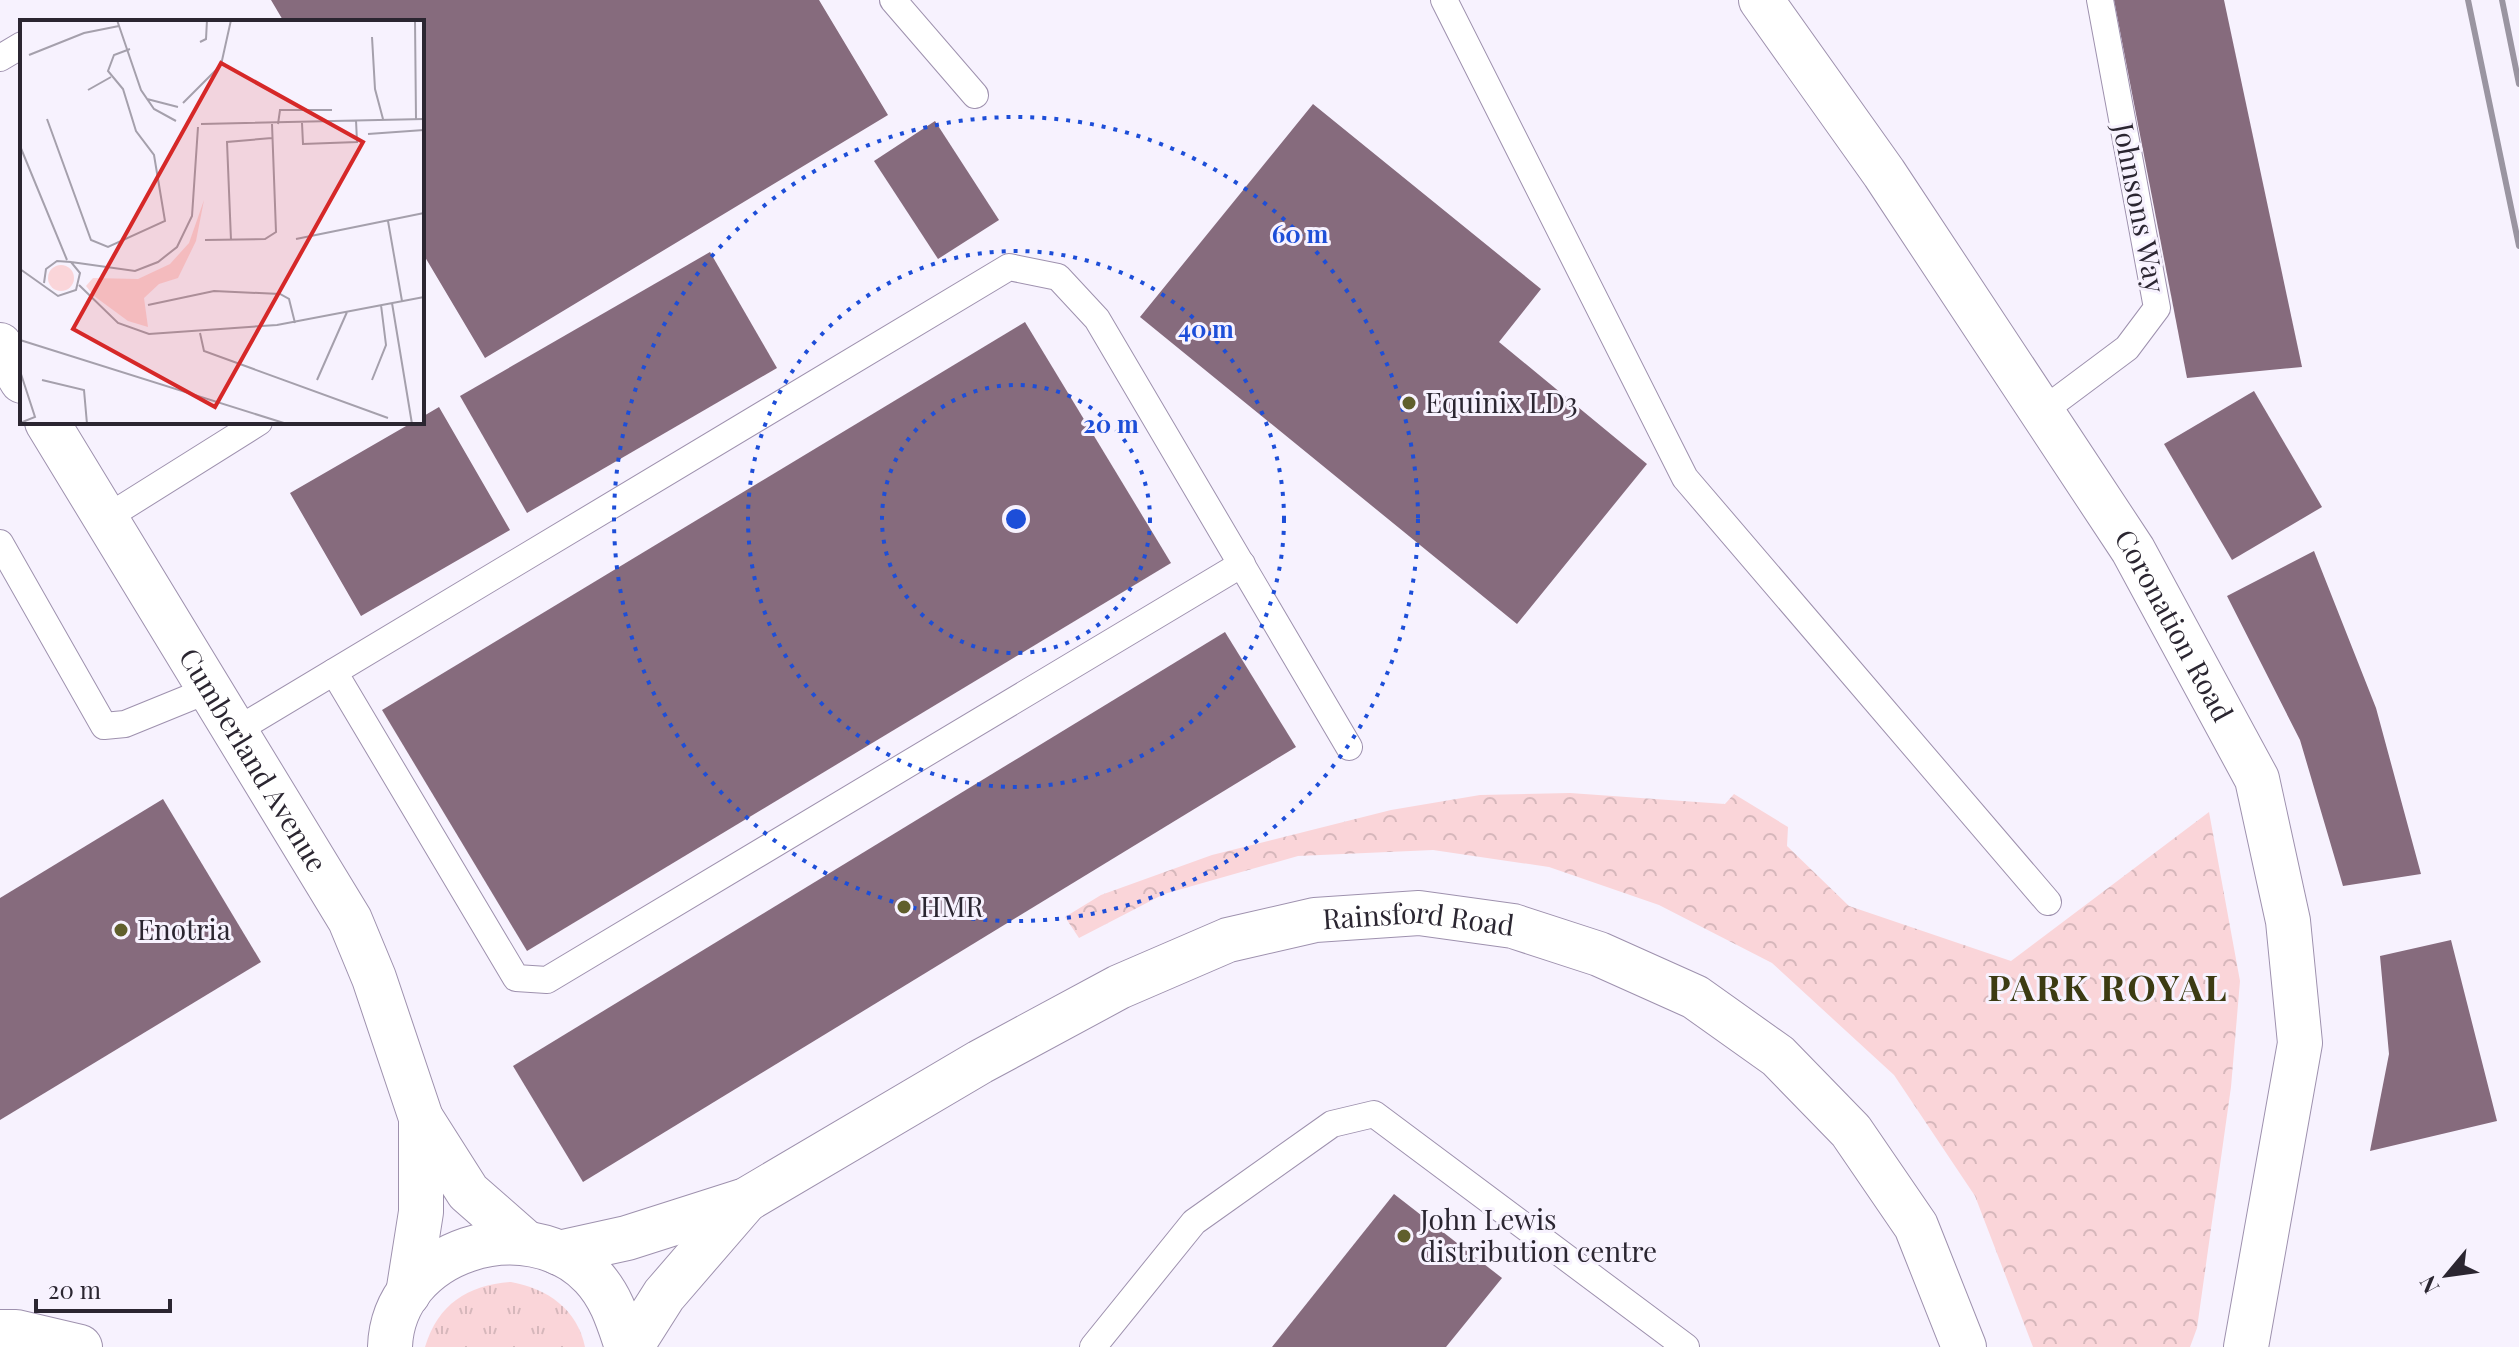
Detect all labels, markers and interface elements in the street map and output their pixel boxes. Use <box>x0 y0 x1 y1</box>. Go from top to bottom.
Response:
inset map <box>20 20 424 424</box>
street label: Johnsons Way <box>2106 119 2175 296</box>
text: 60 m <box>1272 217 1328 249</box>
text: 40 m <box>1178 312 1234 344</box>
place label: Equinix LD3 <box>1425 383 1578 420</box>
marker: Equinix LD3 <box>1400 394 1418 412</box>
text: 20 m <box>1083 407 1139 439</box>
centre of rings <box>1002 505 1030 533</box>
street label: Coronation Road <box>2107 522 2242 728</box>
street label: Cumberland Avenue <box>172 641 336 878</box>
place label: HMR <box>920 887 985 924</box>
street label: Rainsford Road <box>1321 893 1517 943</box>
marker: HMR <box>895 898 913 916</box>
place label: Enotria <box>137 910 231 947</box>
marker: Enotria <box>112 921 130 939</box>
district label: PARK ROYAL <box>1987 962 2229 1010</box>
place label: John Lewis distribution centre <box>1419 1200 1657 1269</box>
marker: John Lewis distribution centre <box>1395 1227 1413 1245</box>
north arrow <box>2407 1235 2487 1315</box>
scale bar <box>36 1263 170 1313</box>
text: N <box>2412 1271 2446 1299</box>
text: 20 m <box>48 1273 101 1305</box>

